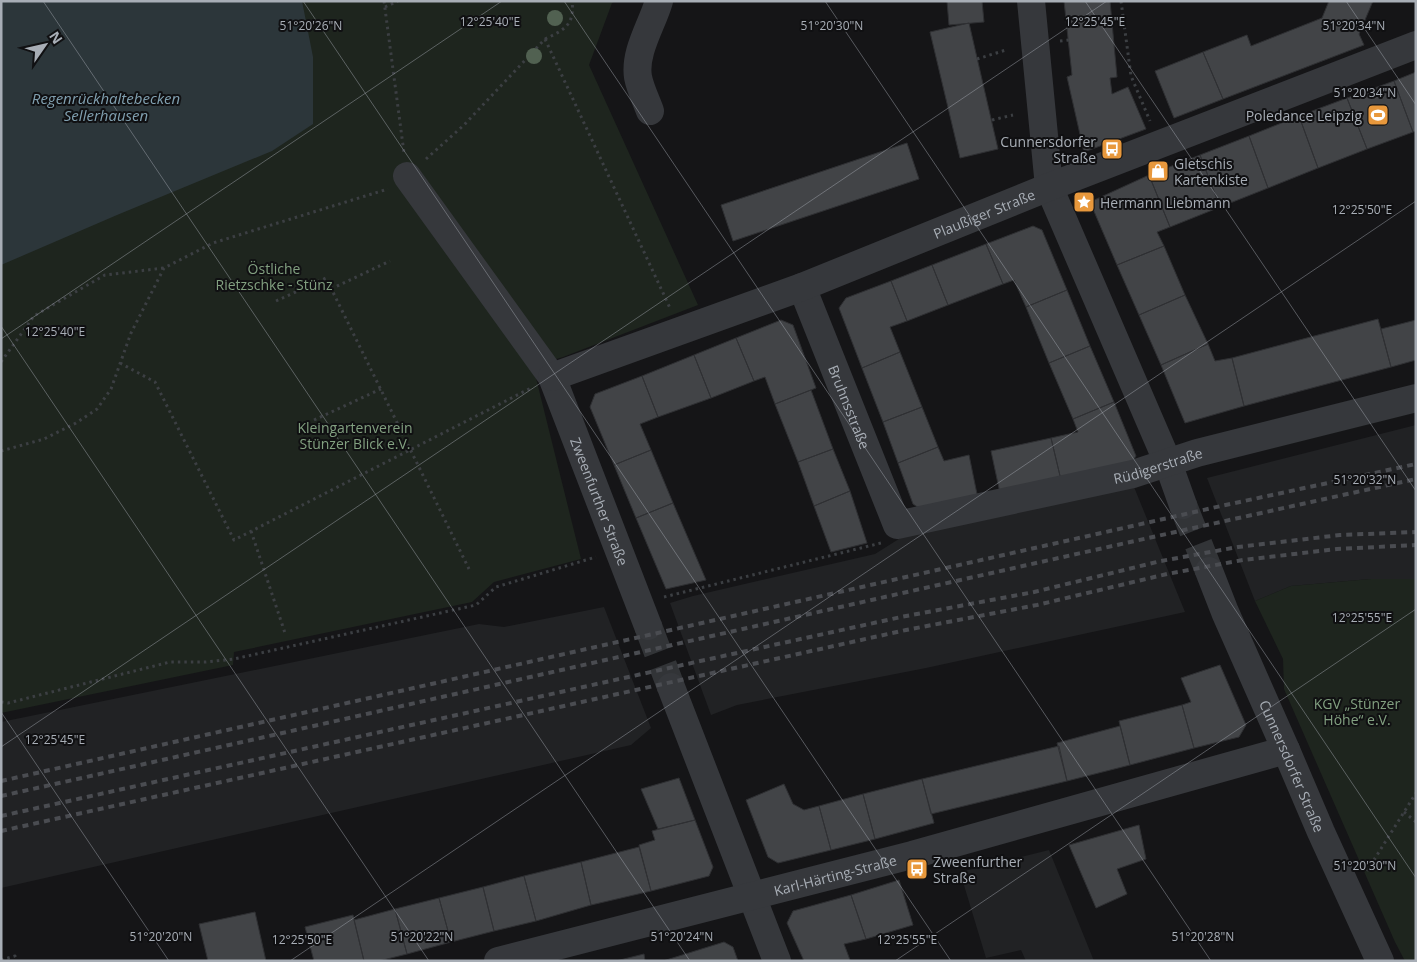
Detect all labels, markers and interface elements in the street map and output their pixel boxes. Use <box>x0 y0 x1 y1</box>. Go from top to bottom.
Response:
text: 12°25'40"E <box>460 13 520 30</box>
text: 12°25'45"E <box>1065 13 1125 30</box>
text: 51°20'26"N <box>280 17 342 34</box>
text: 51°20'30"N <box>801 17 863 34</box>
text: 51°20'34"N <box>1323 17 1385 34</box>
north arrow <box>20 20 70 70</box>
text: N <box>45 27 67 47</box>
text: 51°20'34"N <box>1334 84 1396 101</box>
water label: Regenrückhaltebecken Sellerhausen <box>32 88 180 125</box>
sports icon: Poledance Leipzig <box>1366 103 1390 127</box>
place label: Poledance Leipzig <box>1246 106 1362 125</box>
place label: Cunnersdorfer Straße <box>1000 132 1096 167</box>
bus stop icon: Cunnersdorfer Straße <box>1100 137 1124 161</box>
place label: Gletschis Kartenkiste <box>1174 154 1248 189</box>
shop icon: Gletschis Kartenkiste <box>1146 159 1170 183</box>
street label: Plaußiger Straße <box>930 184 1038 242</box>
place icon: Hermann Liebmann <box>1072 190 1096 214</box>
place label: Hermann Liebmann <box>1100 193 1231 212</box>
text: 12°25'50"E <box>1332 201 1392 218</box>
park label: Östliche Rietzschke - Stünz <box>216 259 333 294</box>
text: 12°25'40"E <box>25 323 85 340</box>
street label: Bruhnsstraße <box>824 362 875 452</box>
park label: Kleingartenverein Stünzer Blick e.V. <box>297 418 413 453</box>
street label: Zweenfurther Straße <box>567 434 633 568</box>
street label: Rüdigerstraße <box>1112 443 1204 487</box>
text: 51°20'32"N <box>1334 471 1396 488</box>
text: 12°25'55"E <box>1332 609 1392 626</box>
park label: KGV „Stünzer Höhe“ e.V. <box>1314 694 1400 729</box>
street label: Cunnersdorfer Straße <box>1255 697 1329 835</box>
text: 12°25'45"E <box>25 731 85 748</box>
street label: Karl-Härting-Straße <box>772 850 899 900</box>
place label: Zweenfurther Straße <box>933 852 1023 887</box>
bus stop icon: Zweenfurther Straße <box>905 857 929 881</box>
text: 51°20'30"N <box>1334 857 1396 874</box>
text: 51°20'20"N <box>130 928 192 945</box>
text: 51°20'22"N <box>391 928 453 945</box>
text: 51°20'24"N <box>651 928 713 945</box>
text: 51°20'28"N <box>1172 928 1234 945</box>
text: 12°25'50"E <box>272 931 332 948</box>
text: 12°25'55"E <box>877 931 937 948</box>

